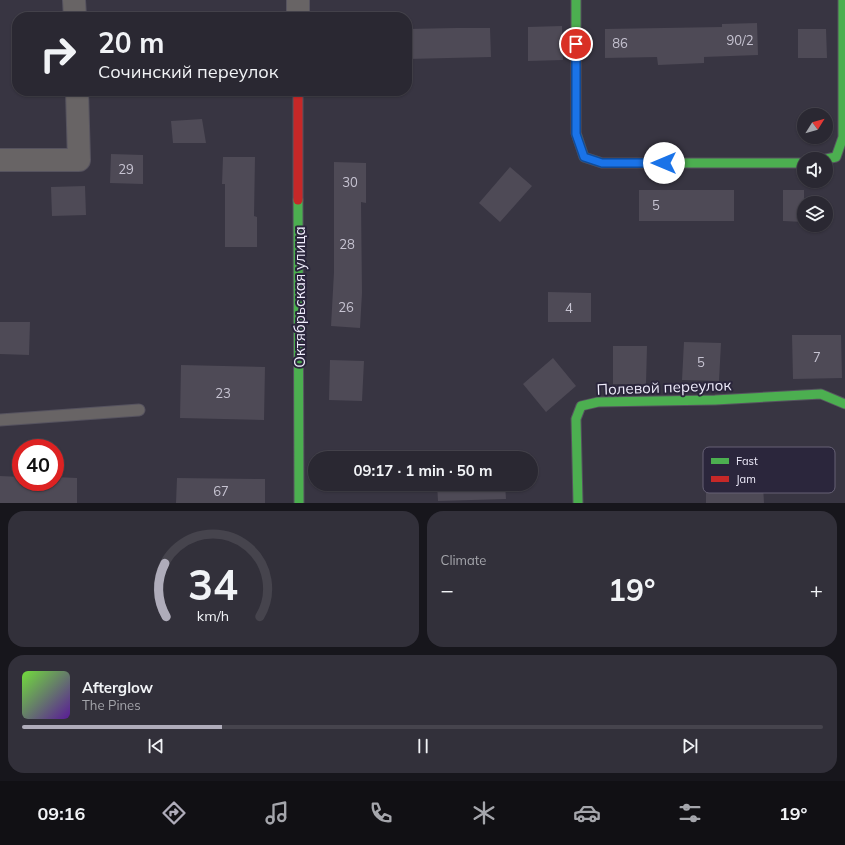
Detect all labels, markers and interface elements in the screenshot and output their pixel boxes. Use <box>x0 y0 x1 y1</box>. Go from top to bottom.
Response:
text: 20 m <box>98 25 164 60</box>
pin <box>559 27 593 61</box>
icon: right <box>32 28 84 80</box>
house number: 90/2 <box>726 32 754 48</box>
icon: arrive <box>565 33 587 55</box>
house number: 86 <box>612 35 628 51</box>
text: Сочинский переулок <box>98 60 279 83</box>
north arrow <box>797 108 833 144</box>
map controls <box>797 108 833 232</box>
position arrow <box>643 142 685 184</box>
button: sound <box>797 152 833 188</box>
house number: 29 <box>118 161 134 177</box>
house number: 30 <box>342 174 358 190</box>
button: layers <box>797 196 833 232</box>
house number: 5 <box>652 197 660 213</box>
street label: Октябрьская улица <box>290 226 309 368</box>
house number: 28 <box>339 236 355 252</box>
house number: 26 <box>338 299 354 315</box>
house number: 4 <box>565 300 573 316</box>
house number: 7 <box>813 349 821 365</box>
house number: 5 <box>697 354 705 370</box>
street label: Полевой переулок <box>596 375 733 399</box>
house number: 23 <box>215 385 231 401</box>
speed limit sign: 40 <box>12 439 64 491</box>
legend <box>703 447 835 493</box>
text: Fast <box>736 454 758 468</box>
text: 09:17 · 1 min · 50 m <box>354 461 492 480</box>
text: Jam <box>736 472 756 486</box>
house number: 67 <box>213 483 229 499</box>
text: Climate <box>441 552 486 568</box>
text: 34 <box>188 558 238 610</box>
text: 19° <box>608 571 655 609</box>
text: − <box>441 576 454 604</box>
text: + <box>810 576 823 604</box>
text: km/h <box>197 607 229 625</box>
text: Afterglow <box>82 678 153 697</box>
text: The Pines <box>82 697 141 713</box>
icon: previous <box>145 735 167 757</box>
icon: pause <box>412 735 434 757</box>
icon: next <box>679 735 701 757</box>
icon: directions <box>160 799 188 827</box>
icon: music <box>263 799 291 827</box>
icon: phone <box>367 799 395 827</box>
icon: climate <box>470 799 498 827</box>
icon: car <box>573 799 601 827</box>
icon: filters <box>676 799 704 827</box>
text: 09:16 <box>38 802 85 825</box>
text: 19° <box>779 802 807 825</box>

